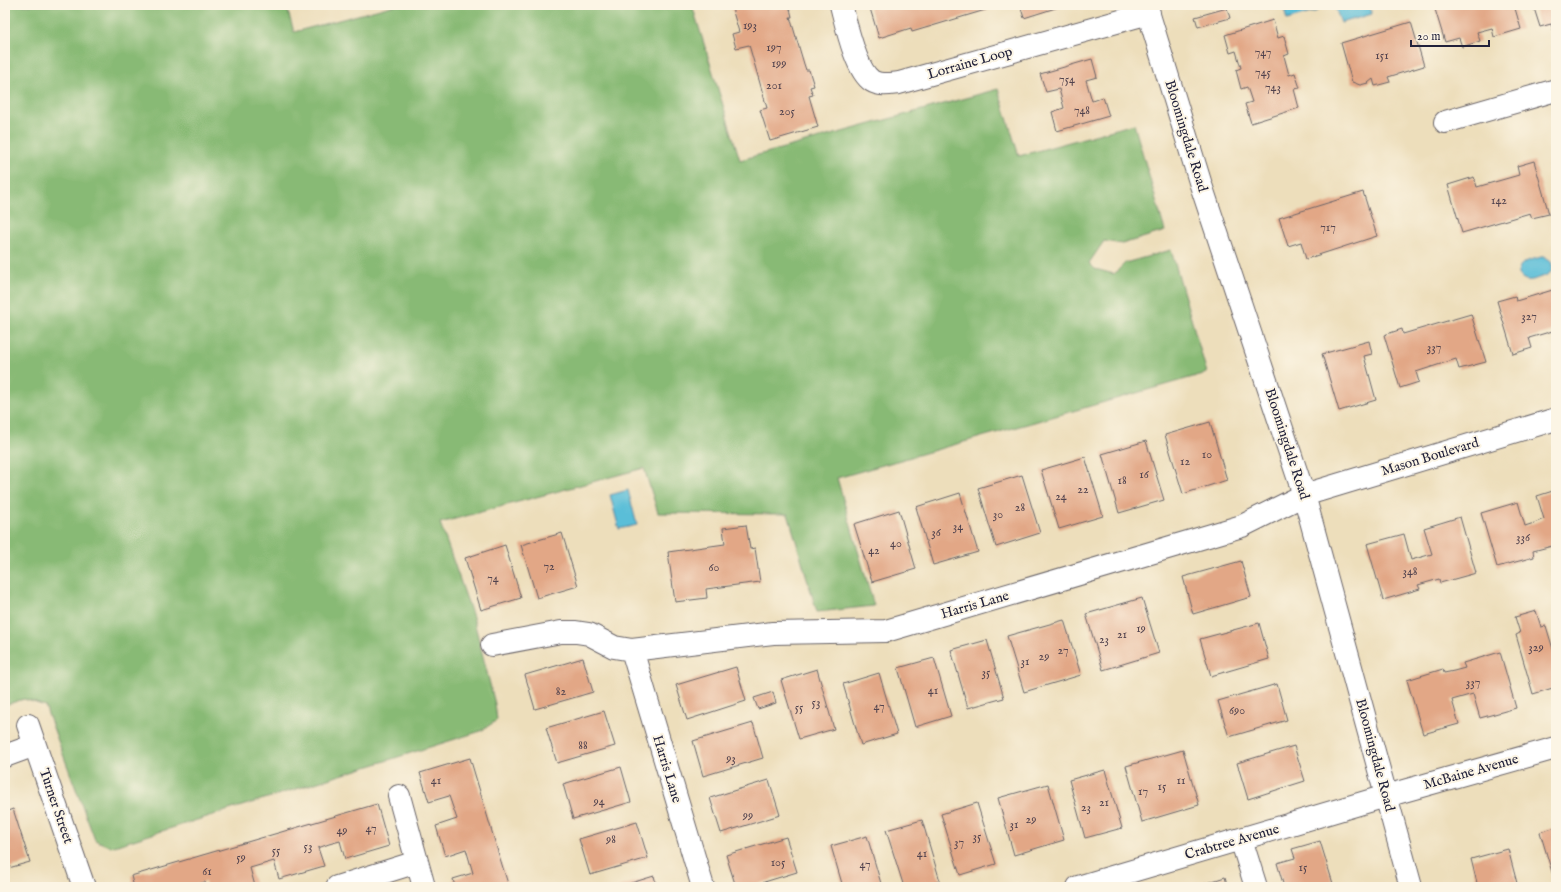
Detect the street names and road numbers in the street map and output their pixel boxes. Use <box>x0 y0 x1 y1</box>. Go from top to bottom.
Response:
street label: Lorraine Loop <box>926 42 1015 84</box>
street label: Bloomingdale Road <box>1160 78 1212 195</box>
street label: Bloomingdale Road <box>1261 386 1314 502</box>
street label: Mason Boulevard <box>1379 433 1482 480</box>
street label: Harris Lane <box>939 587 1012 623</box>
street label: Bloomingdale Road <box>1351 697 1399 814</box>
street label: Harris Lane <box>648 733 686 806</box>
street label: McBaine Avenue <box>1422 750 1521 794</box>
street label: Turner Street <box>35 766 77 846</box>
street label: Crabtree Avenue <box>1183 820 1282 864</box>

